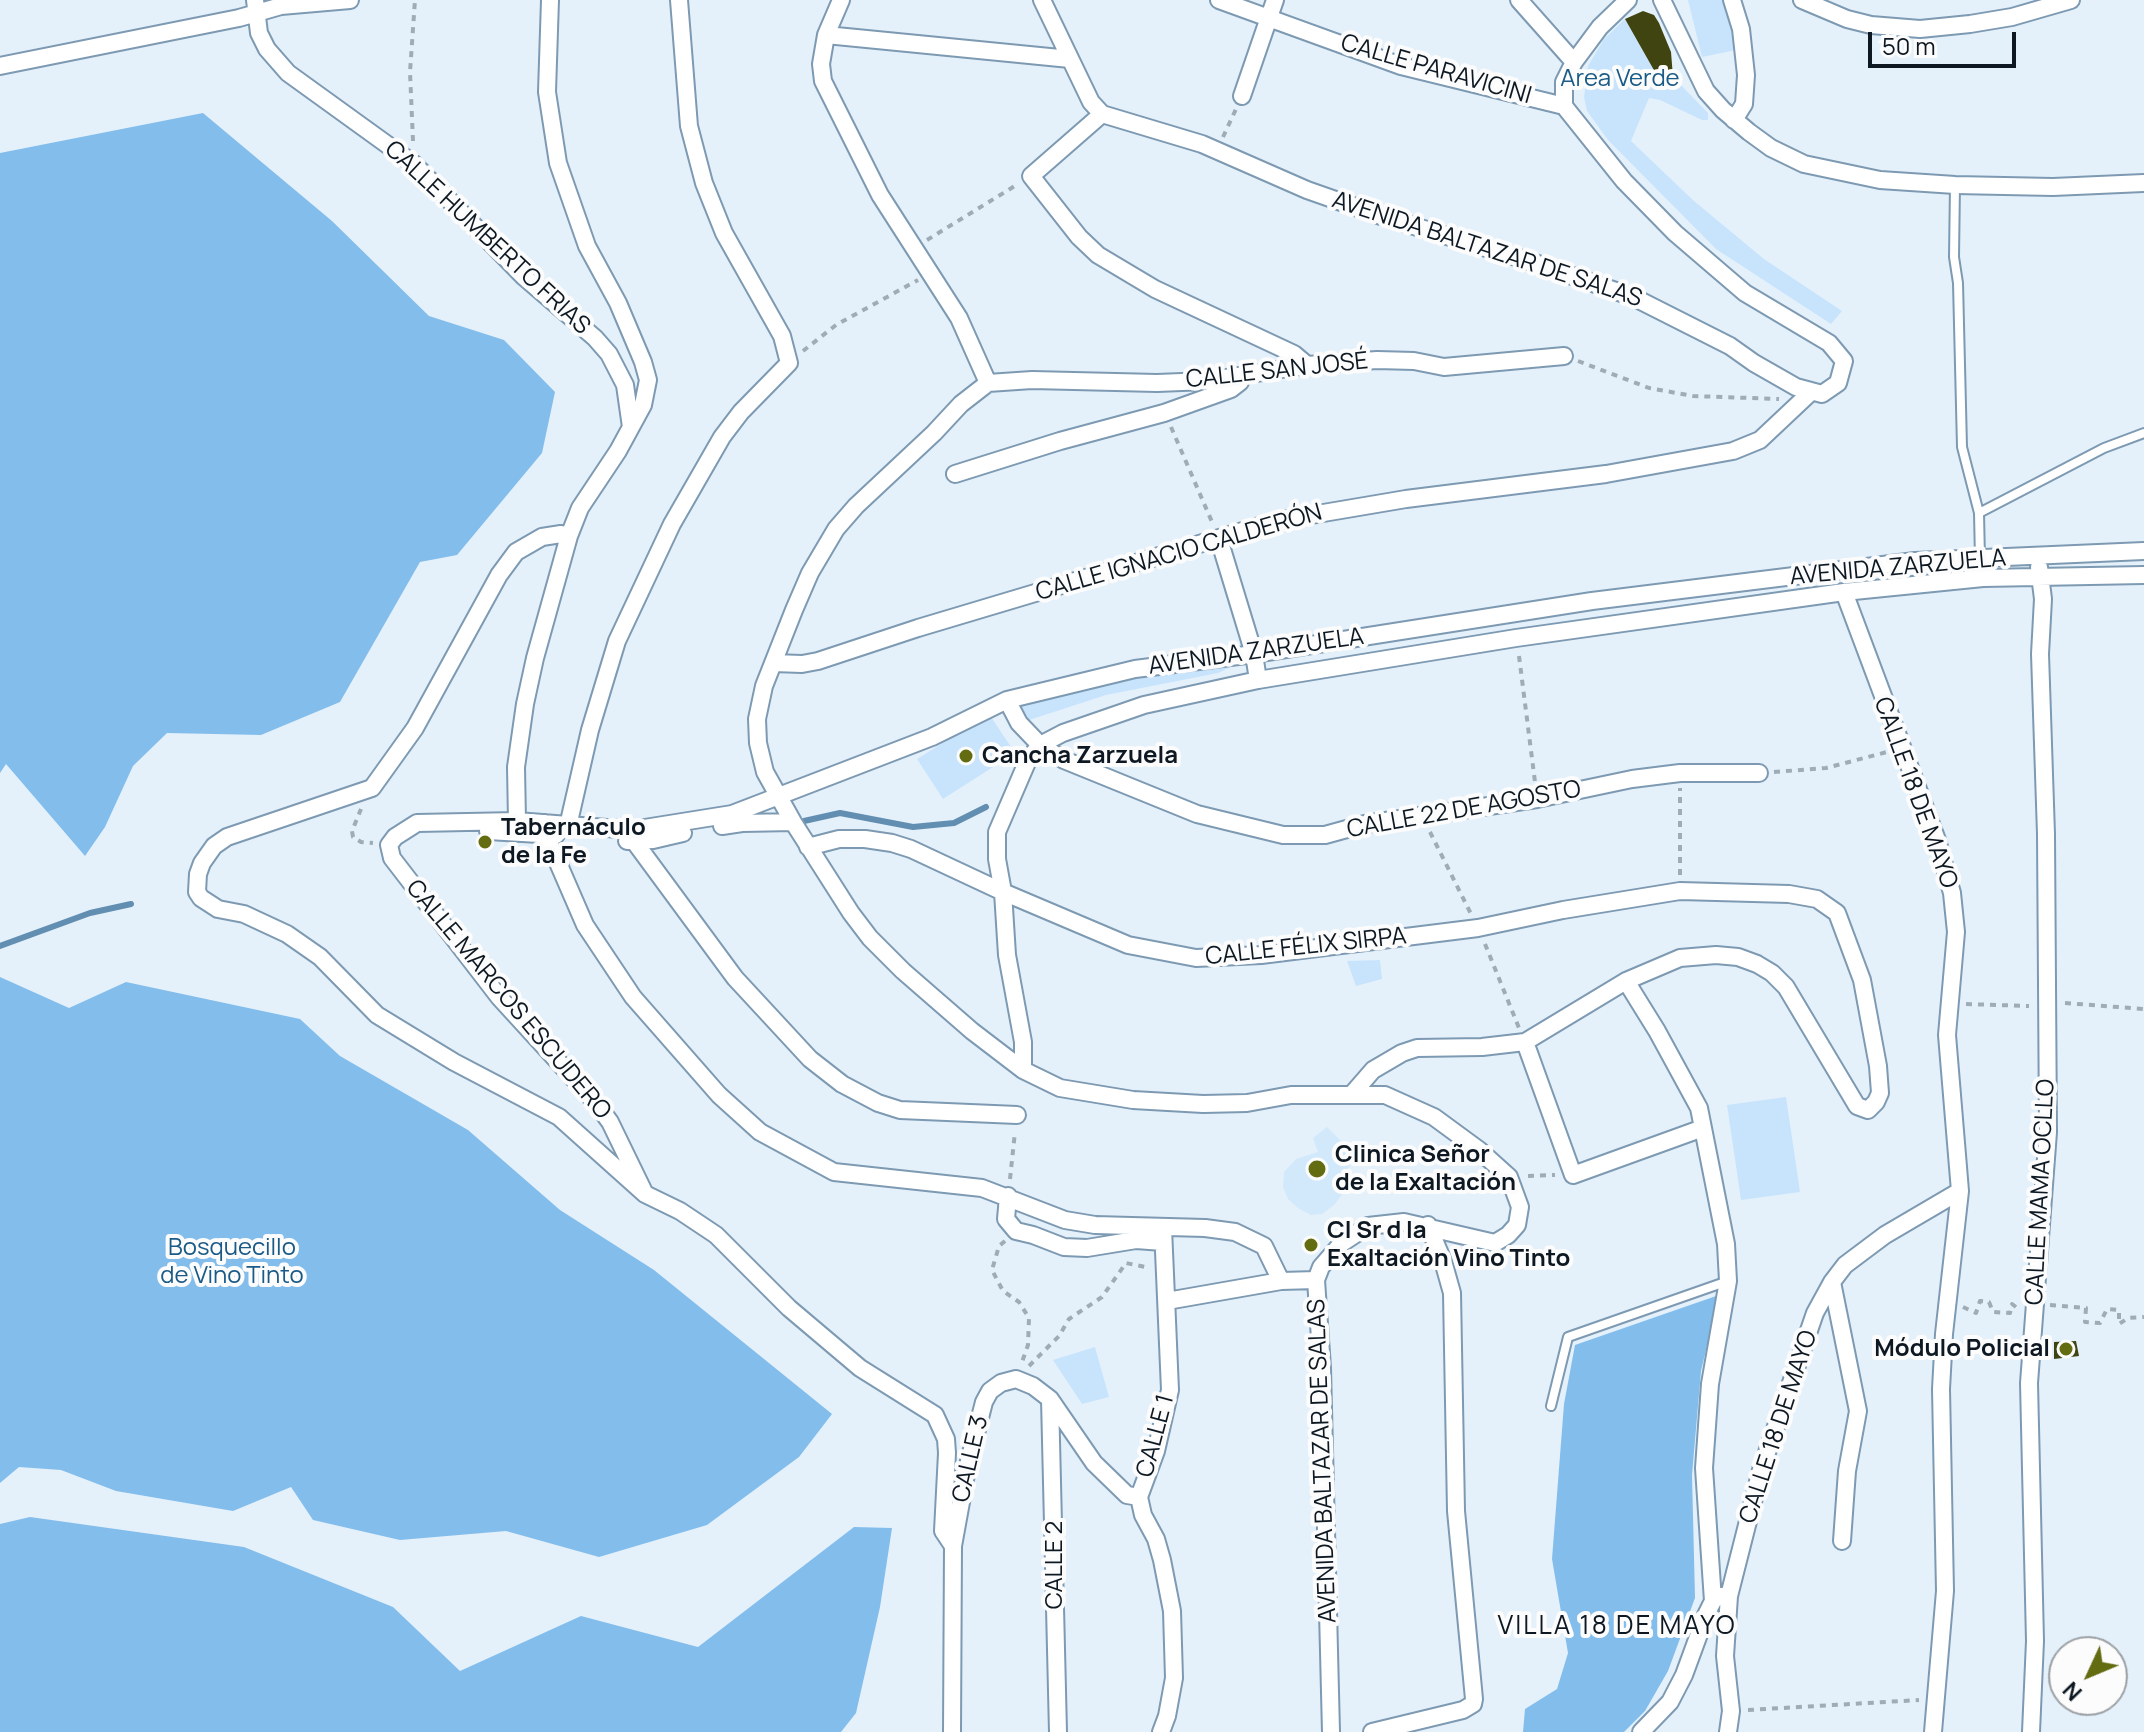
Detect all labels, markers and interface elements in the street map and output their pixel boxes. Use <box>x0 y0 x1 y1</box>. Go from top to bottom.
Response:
scale bar <box>1872 16 2020 66</box>
street label: CALLE PARAVICINI <box>1337 29 1535 111</box>
text: 50 m <box>1882 29 1936 62</box>
park label: Area Verde <box>1560 65 1680 93</box>
street label: CALLE HUMBERTO FRIAS <box>378 135 596 341</box>
street label: AVENIDA BALTAZAR DE SALAS <box>1328 186 1646 314</box>
street label: CALLE SAN JOSÉ <box>1184 347 1370 395</box>
street label: CALLE IGNACIO CALDERÓN <box>1033 498 1325 608</box>
street label: AVENIDA ZARZUELA <box>1789 544 2007 592</box>
street label: AVENIDA ZARZUELA <box>1146 623 1366 681</box>
street label: CALLE 18 DE MAYO <box>1867 694 1963 892</box>
place label: Cancha Zarzuela <box>982 742 1178 770</box>
marker: Cancha Zarzuela <box>957 747 975 765</box>
street label: CALLE 22 DE AGOSTO <box>1345 775 1583 845</box>
place label: Tabernáculo de la Fe <box>501 814 646 870</box>
marker: Tabernáculo de la Fe <box>476 833 494 851</box>
street label: CALLE MARCOS ESCUDERO <box>399 875 617 1125</box>
street label: CALLE FÉLIX SIRPA <box>1204 922 1408 972</box>
street label: CALLE MAMA OCLLO <box>2021 1078 2061 1306</box>
place label: Clinica Señor de la Exaltación <box>1335 1141 1516 1197</box>
marker: Clinica Señor de la Exaltación <box>1306 1158 1328 1180</box>
place label: CI Sr d la Exaltación Vino Tinto <box>1327 1217 1570 1273</box>
park label: Bosquecillo de Vino Tinto <box>160 1234 304 1290</box>
marker: CI Sr d la Exaltación Vino Tinto <box>1302 1236 1320 1254</box>
street label: AVENIDA BALTAZAR DE SALAS <box>1303 1298 1343 1624</box>
street label: CALLE 18 DE MAYO <box>1734 1327 1824 1527</box>
place label: Módulo Policial <box>1874 1335 2050 1363</box>
marker: Módulo Policial <box>2057 1340 2075 1358</box>
street label: CALLE 1 <box>1131 1392 1181 1480</box>
street label: CALLE 3 <box>947 1413 995 1505</box>
street label: CALLE 2 <box>1041 1521 1069 1609</box>
district label: VILLA 18 DE MAYO <box>1498 1611 1736 1643</box>
north arrow <box>2048 1636 2128 1716</box>
text: N <box>2056 1675 2088 1707</box>

